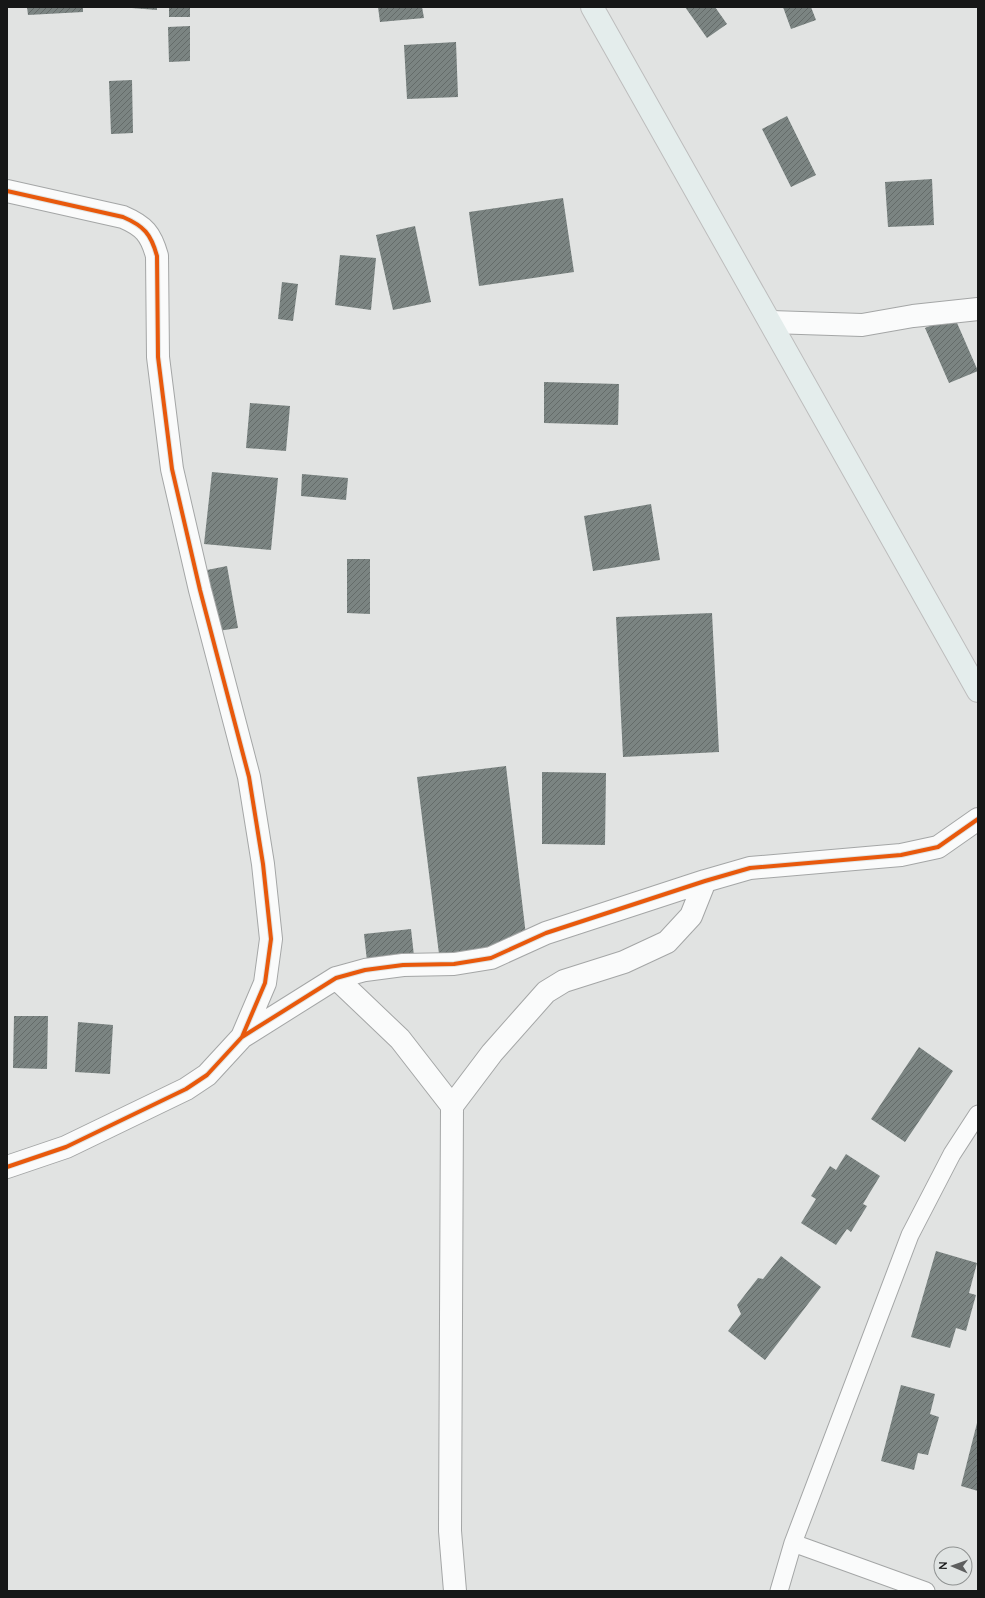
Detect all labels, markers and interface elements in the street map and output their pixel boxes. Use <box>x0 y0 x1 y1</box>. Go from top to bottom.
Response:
north arrow <box>933 1546 973 1586</box>
text: N <box>936 1561 949 1570</box>

